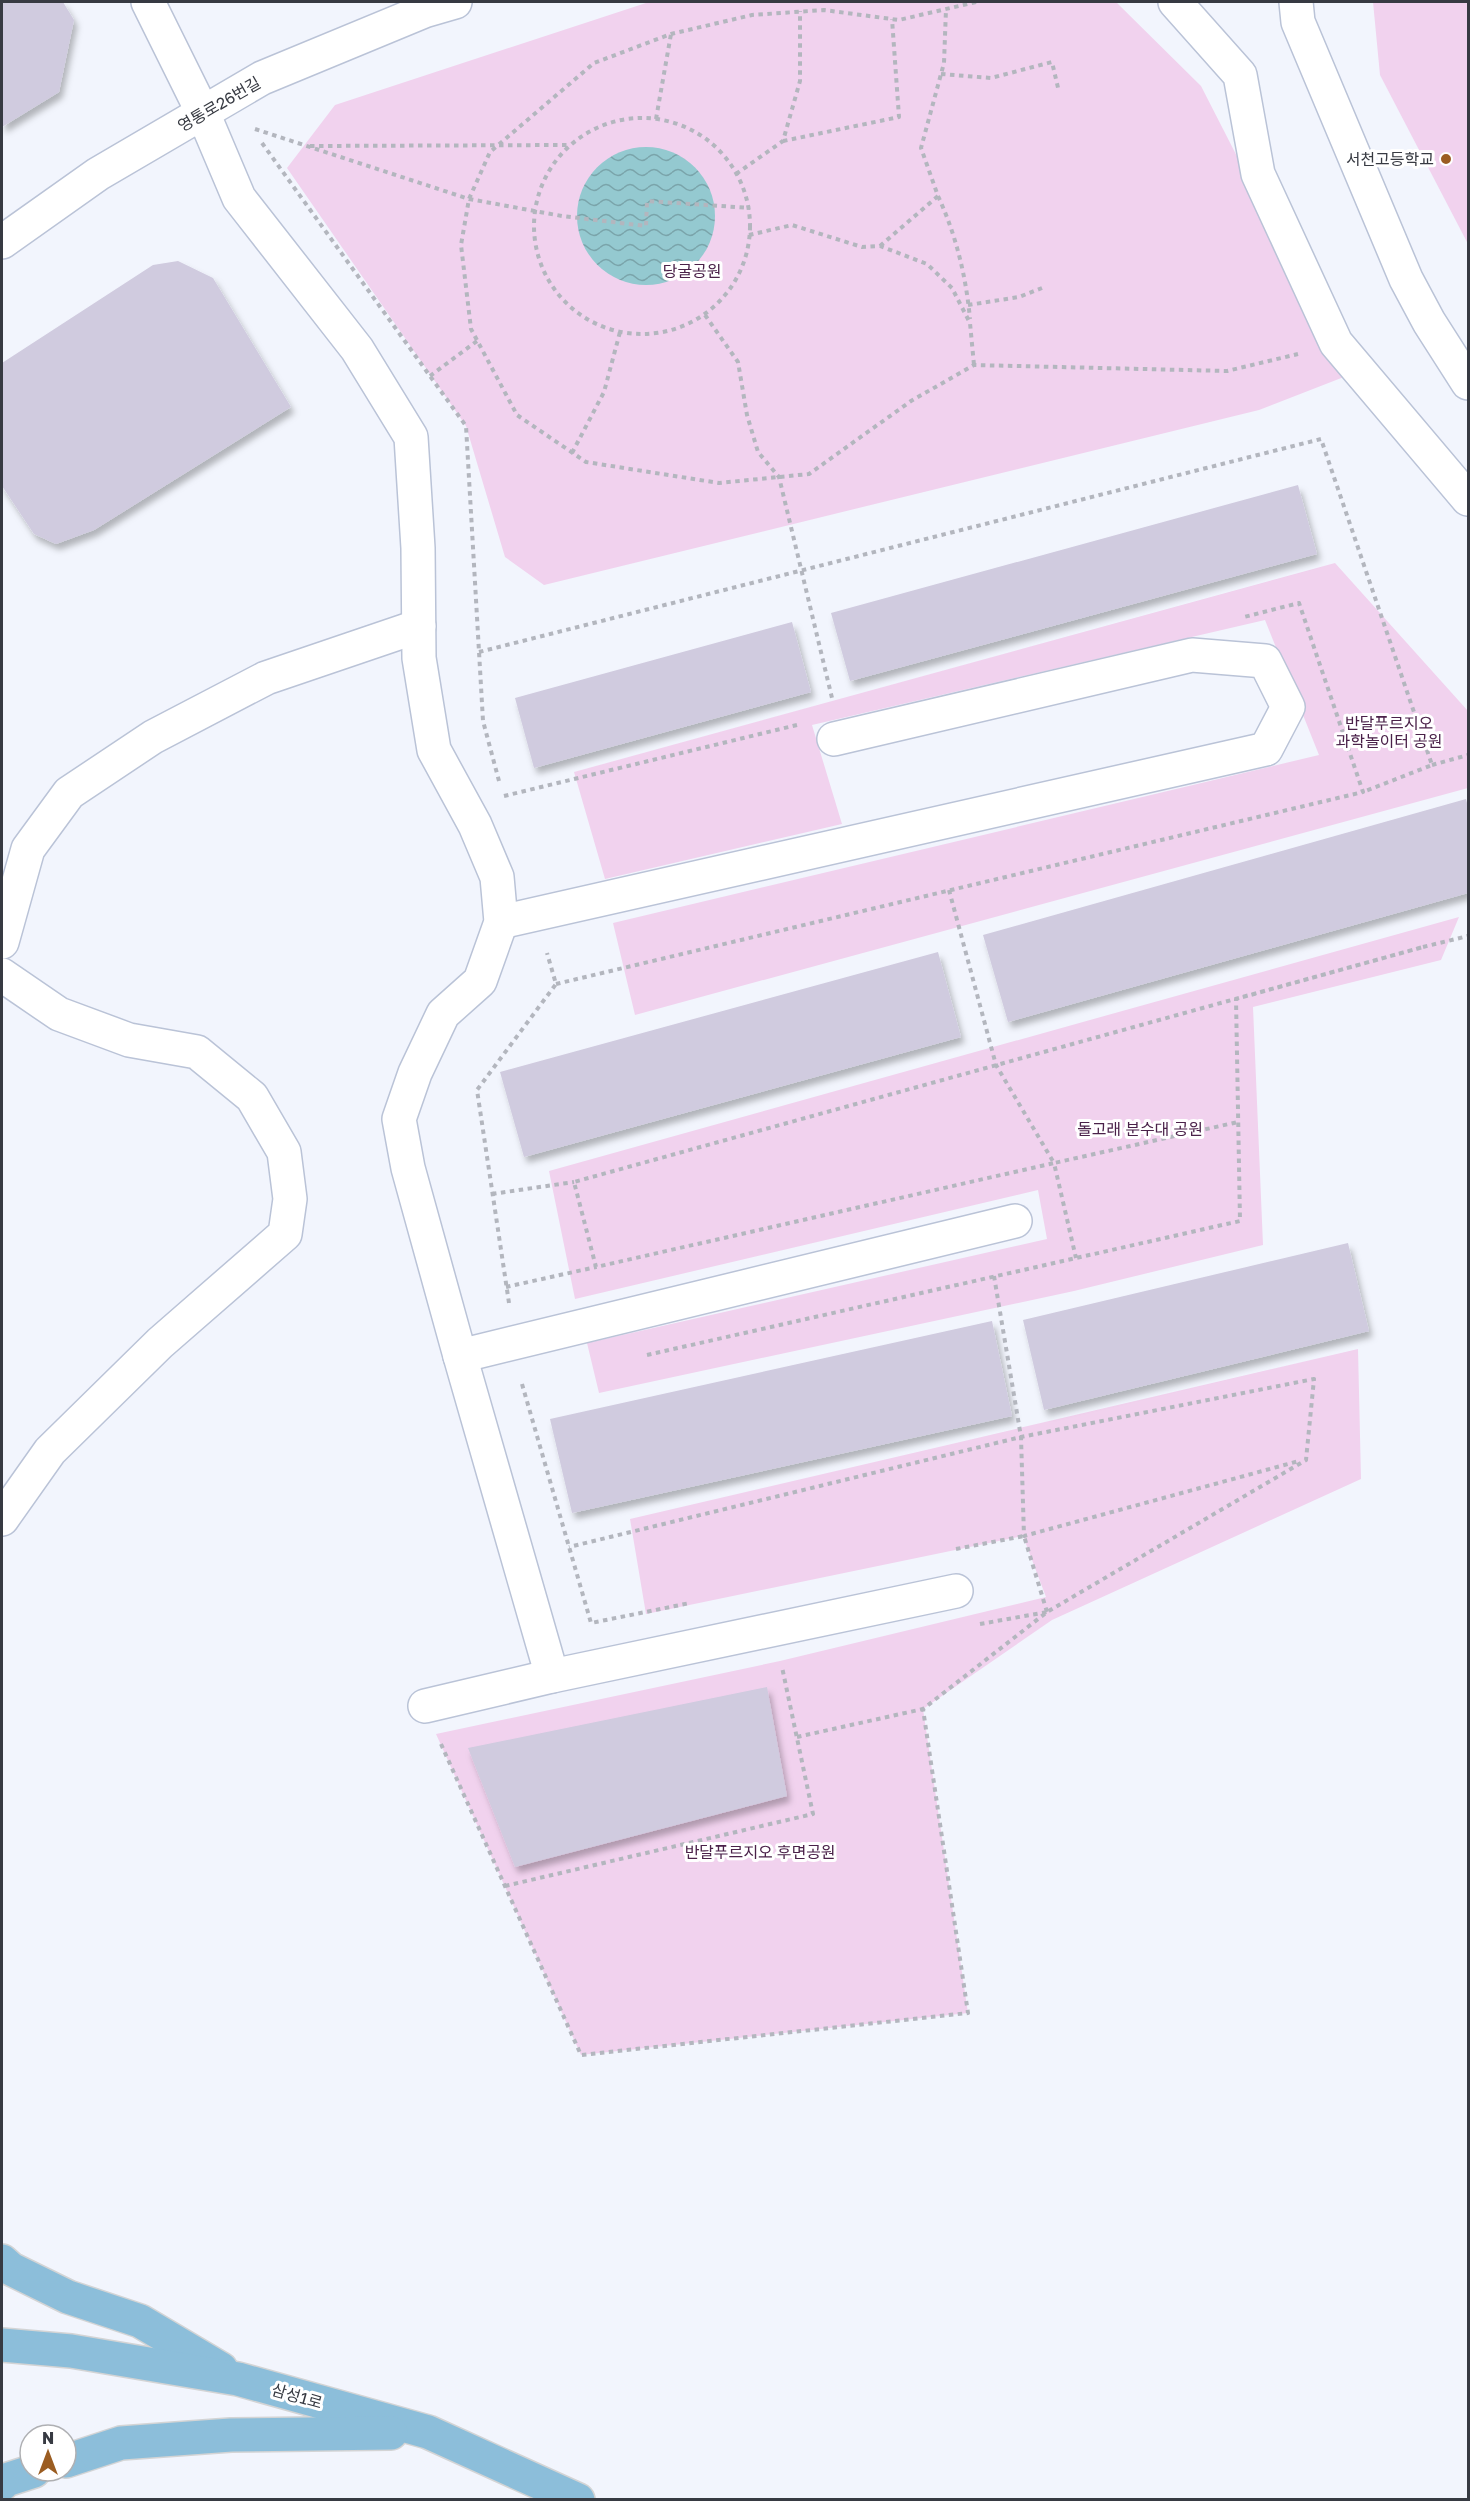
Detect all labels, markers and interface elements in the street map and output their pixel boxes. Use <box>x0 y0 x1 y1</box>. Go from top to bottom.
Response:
street label: 영통로26번길 <box>174 72 264 136</box>
place label: 서천고등학교 <box>1346 149 1434 169</box>
marker: 서천고등학교 <box>1439 152 1453 166</box>
park label: 당굴공원 <box>663 261 721 281</box>
park label: 반달푸르지오 과학놀이터 공원 <box>1335 713 1443 751</box>
park label: 돌고래 분수대 공원 <box>1077 1119 1203 1139</box>
park label: 반달푸르지오 후면공원 <box>684 1842 836 1862</box>
street label: 삼성1로 <box>269 2379 325 2413</box>
north arrow <box>18 2423 78 2483</box>
text: N <box>42 2428 54 2448</box>

